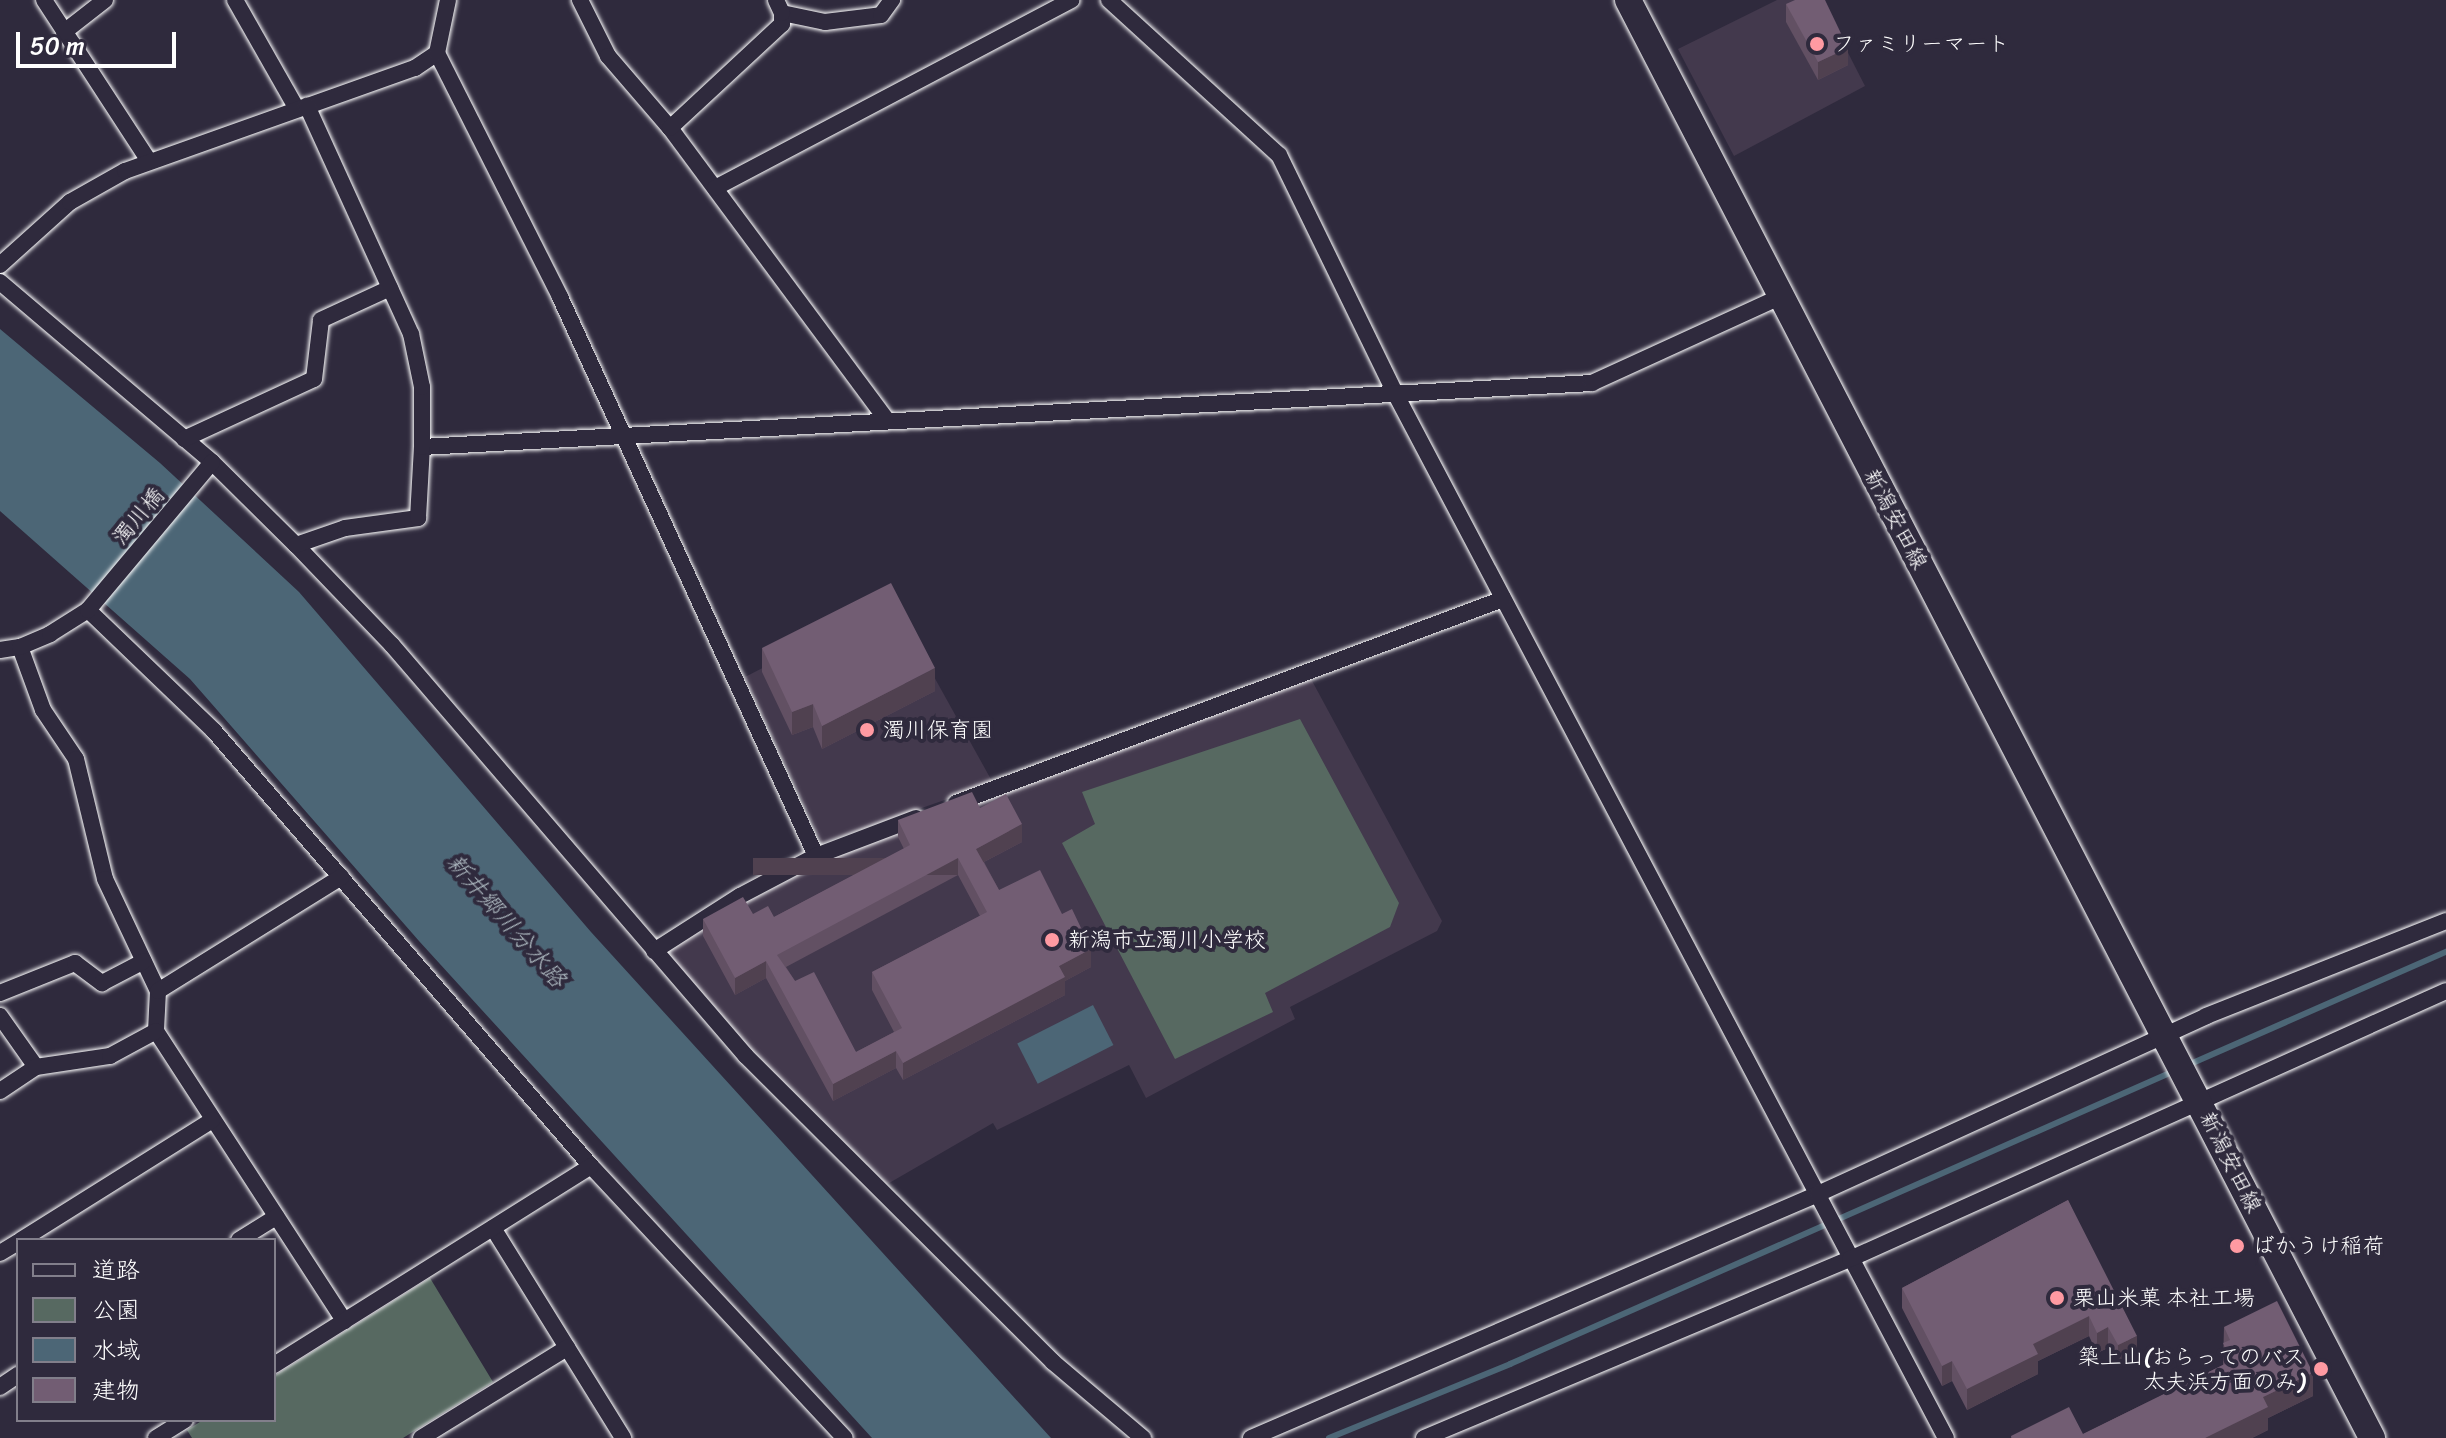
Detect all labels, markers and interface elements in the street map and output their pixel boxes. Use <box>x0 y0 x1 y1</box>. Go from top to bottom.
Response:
scale bar <box>20 16 180 66</box>
text: 50 m <box>30 25 85 67</box>
place label: ファミリーマート <box>1833 31 2009 57</box>
marker: ファミリーマート <box>1808 35 1826 53</box>
street label: 新潟安田線 <box>1859 464 1933 574</box>
street label: 濁川橋 <box>107 482 169 550</box>
place label: 濁川保育園 <box>883 717 993 743</box>
marker: 濁川保育園 <box>858 721 876 739</box>
water label: 新井郷川分水路 <box>440 848 572 994</box>
place label: 新潟市立濁川小学校 <box>1068 927 1266 953</box>
marker: 新潟市立濁川小学校 <box>1043 931 1061 949</box>
street label: 新潟安田線 <box>2194 1107 2268 1217</box>
place label: ばかうけ稲荷 <box>2253 1233 2385 1259</box>
marker: ばかうけ稲荷 <box>2228 1237 2246 1255</box>
legend <box>16 1238 276 1422</box>
text: 道路 <box>92 1249 140 1291</box>
place label: 栗山米菓 本社工場 <box>2073 1285 2255 1311</box>
text: 公園 <box>92 1289 140 1331</box>
marker: 栗山米菓 本社工場 <box>2048 1289 2066 1307</box>
text: 水域 <box>92 1329 140 1371</box>
place label: 築上山(おらってのバス 太夫浜方面のみ) <box>2077 1343 2305 1394</box>
marker: 築上山(おらってのバス 太夫浜方面のみ) <box>2312 1360 2330 1378</box>
text: 建物 <box>92 1369 140 1411</box>

